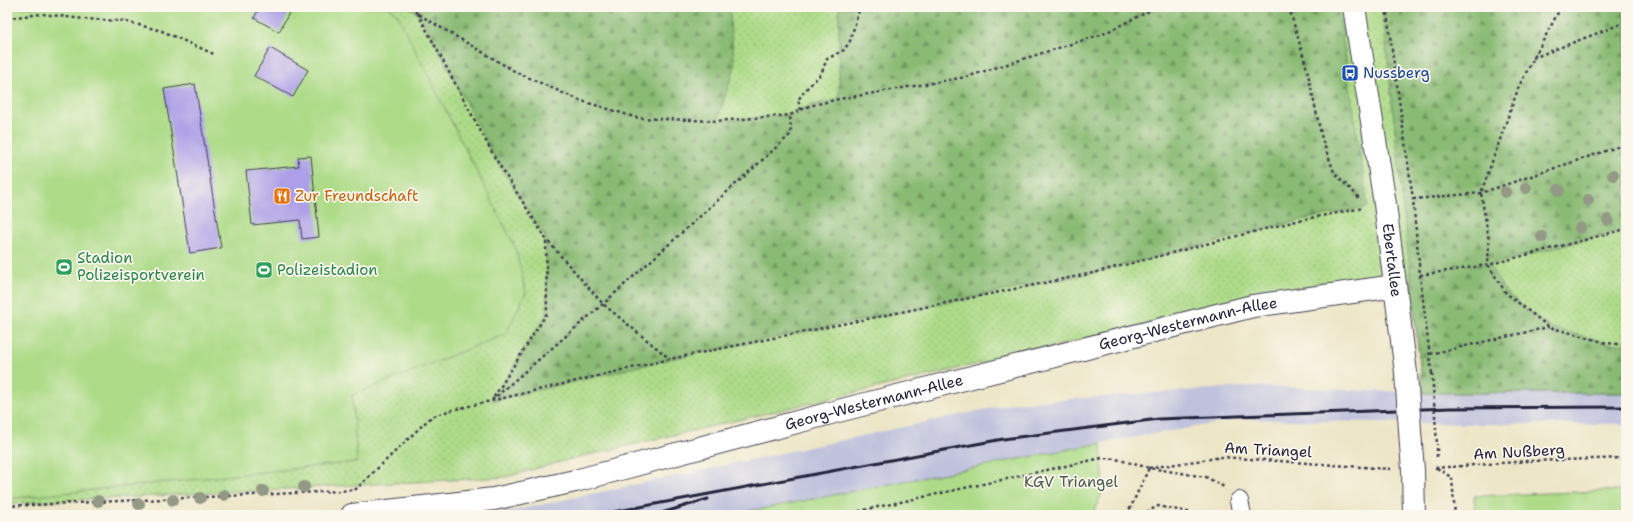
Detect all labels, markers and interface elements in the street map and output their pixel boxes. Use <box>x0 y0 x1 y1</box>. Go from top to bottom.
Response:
bus stop icon: Nussberg <box>1340 63 1360 83</box>
place label: Nussberg <box>1363 63 1430 83</box>
restaurant icon: Zur Freundschaft <box>272 186 292 206</box>
place label: Zur Freundschaft <box>295 186 419 206</box>
street label: Ebertallee <box>1377 222 1406 298</box>
place label: Stadion Polizeisportverein <box>77 248 205 285</box>
sports icon: Stadion Polizeisportverein <box>54 257 74 277</box>
sports icon: Polizeistadion <box>254 260 274 280</box>
place label: Polizeistadion <box>277 260 378 280</box>
street label: Georg-Westermann-Allee <box>1097 293 1279 355</box>
street label: Georg-Westermann-Allee <box>783 370 965 435</box>
street label: Am Triangel <box>1224 438 1313 462</box>
street label: Am Nußberg <box>1473 440 1565 464</box>
park label: KGV Triangel <box>1024 472 1119 492</box>

